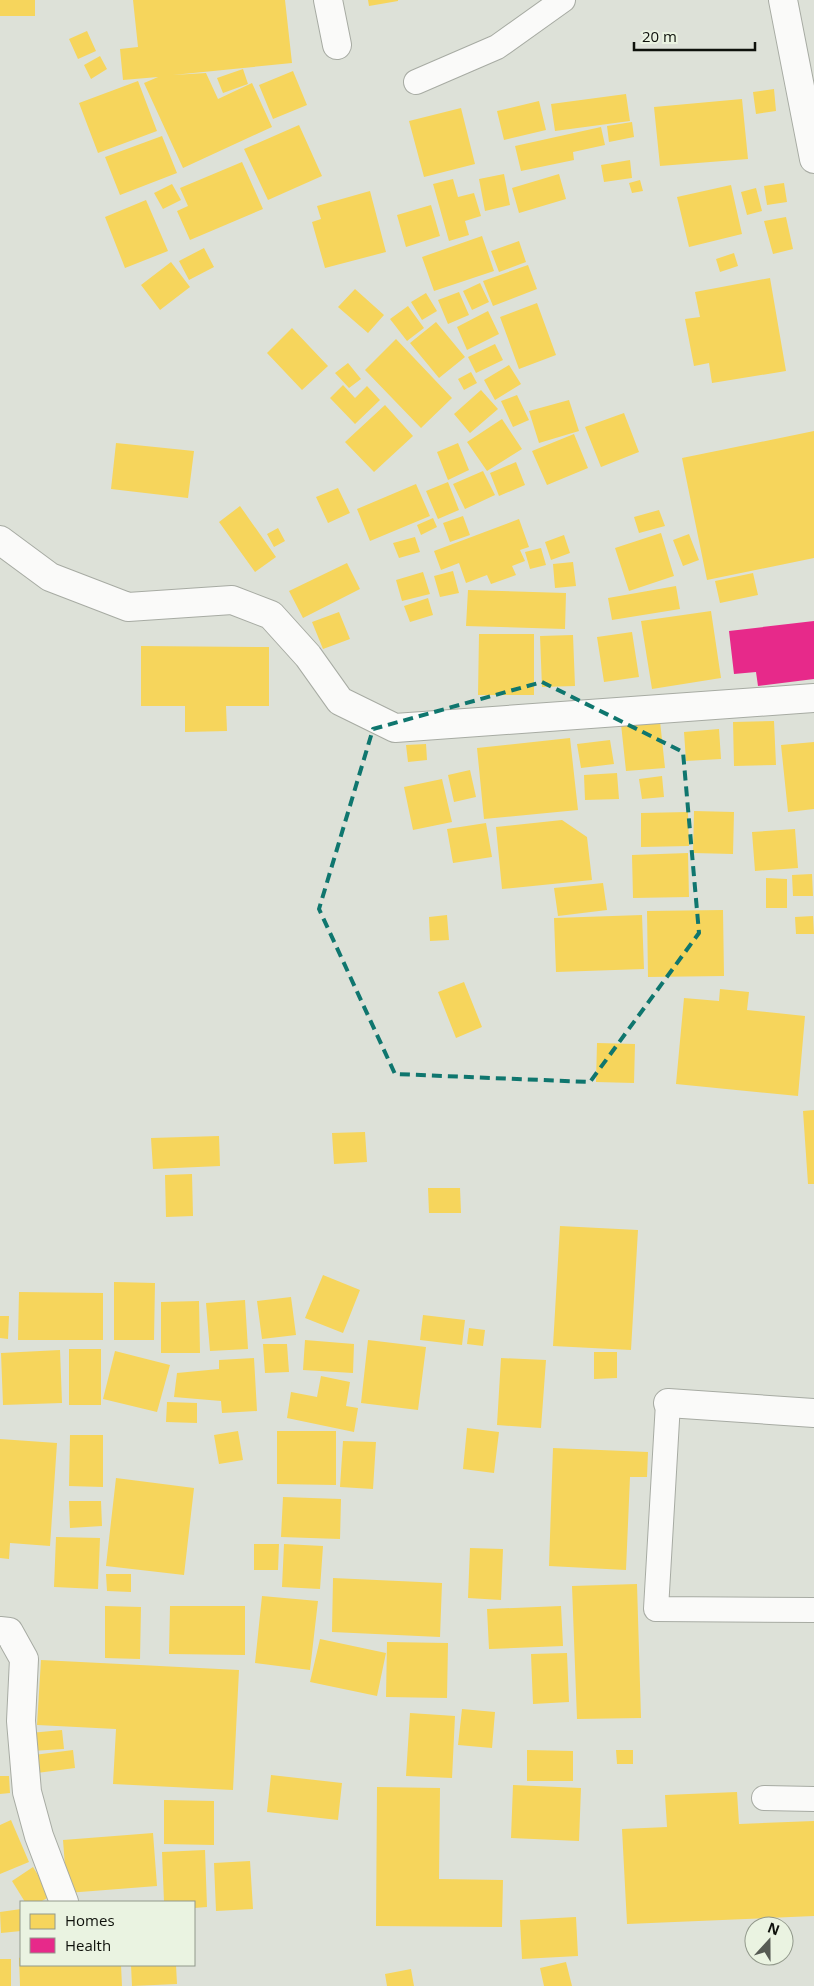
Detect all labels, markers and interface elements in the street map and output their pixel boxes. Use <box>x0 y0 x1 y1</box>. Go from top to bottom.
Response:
scale bar <box>634 20 755 52</box>
text: 20 m <box>642 26 677 46</box>
legend <box>20 1901 195 1966</box>
text: Homes <box>65 1910 115 1930</box>
north arrow <box>744 1916 794 1966</box>
text: N <box>765 1917 783 1939</box>
text: Health <box>65 1935 111 1955</box>

